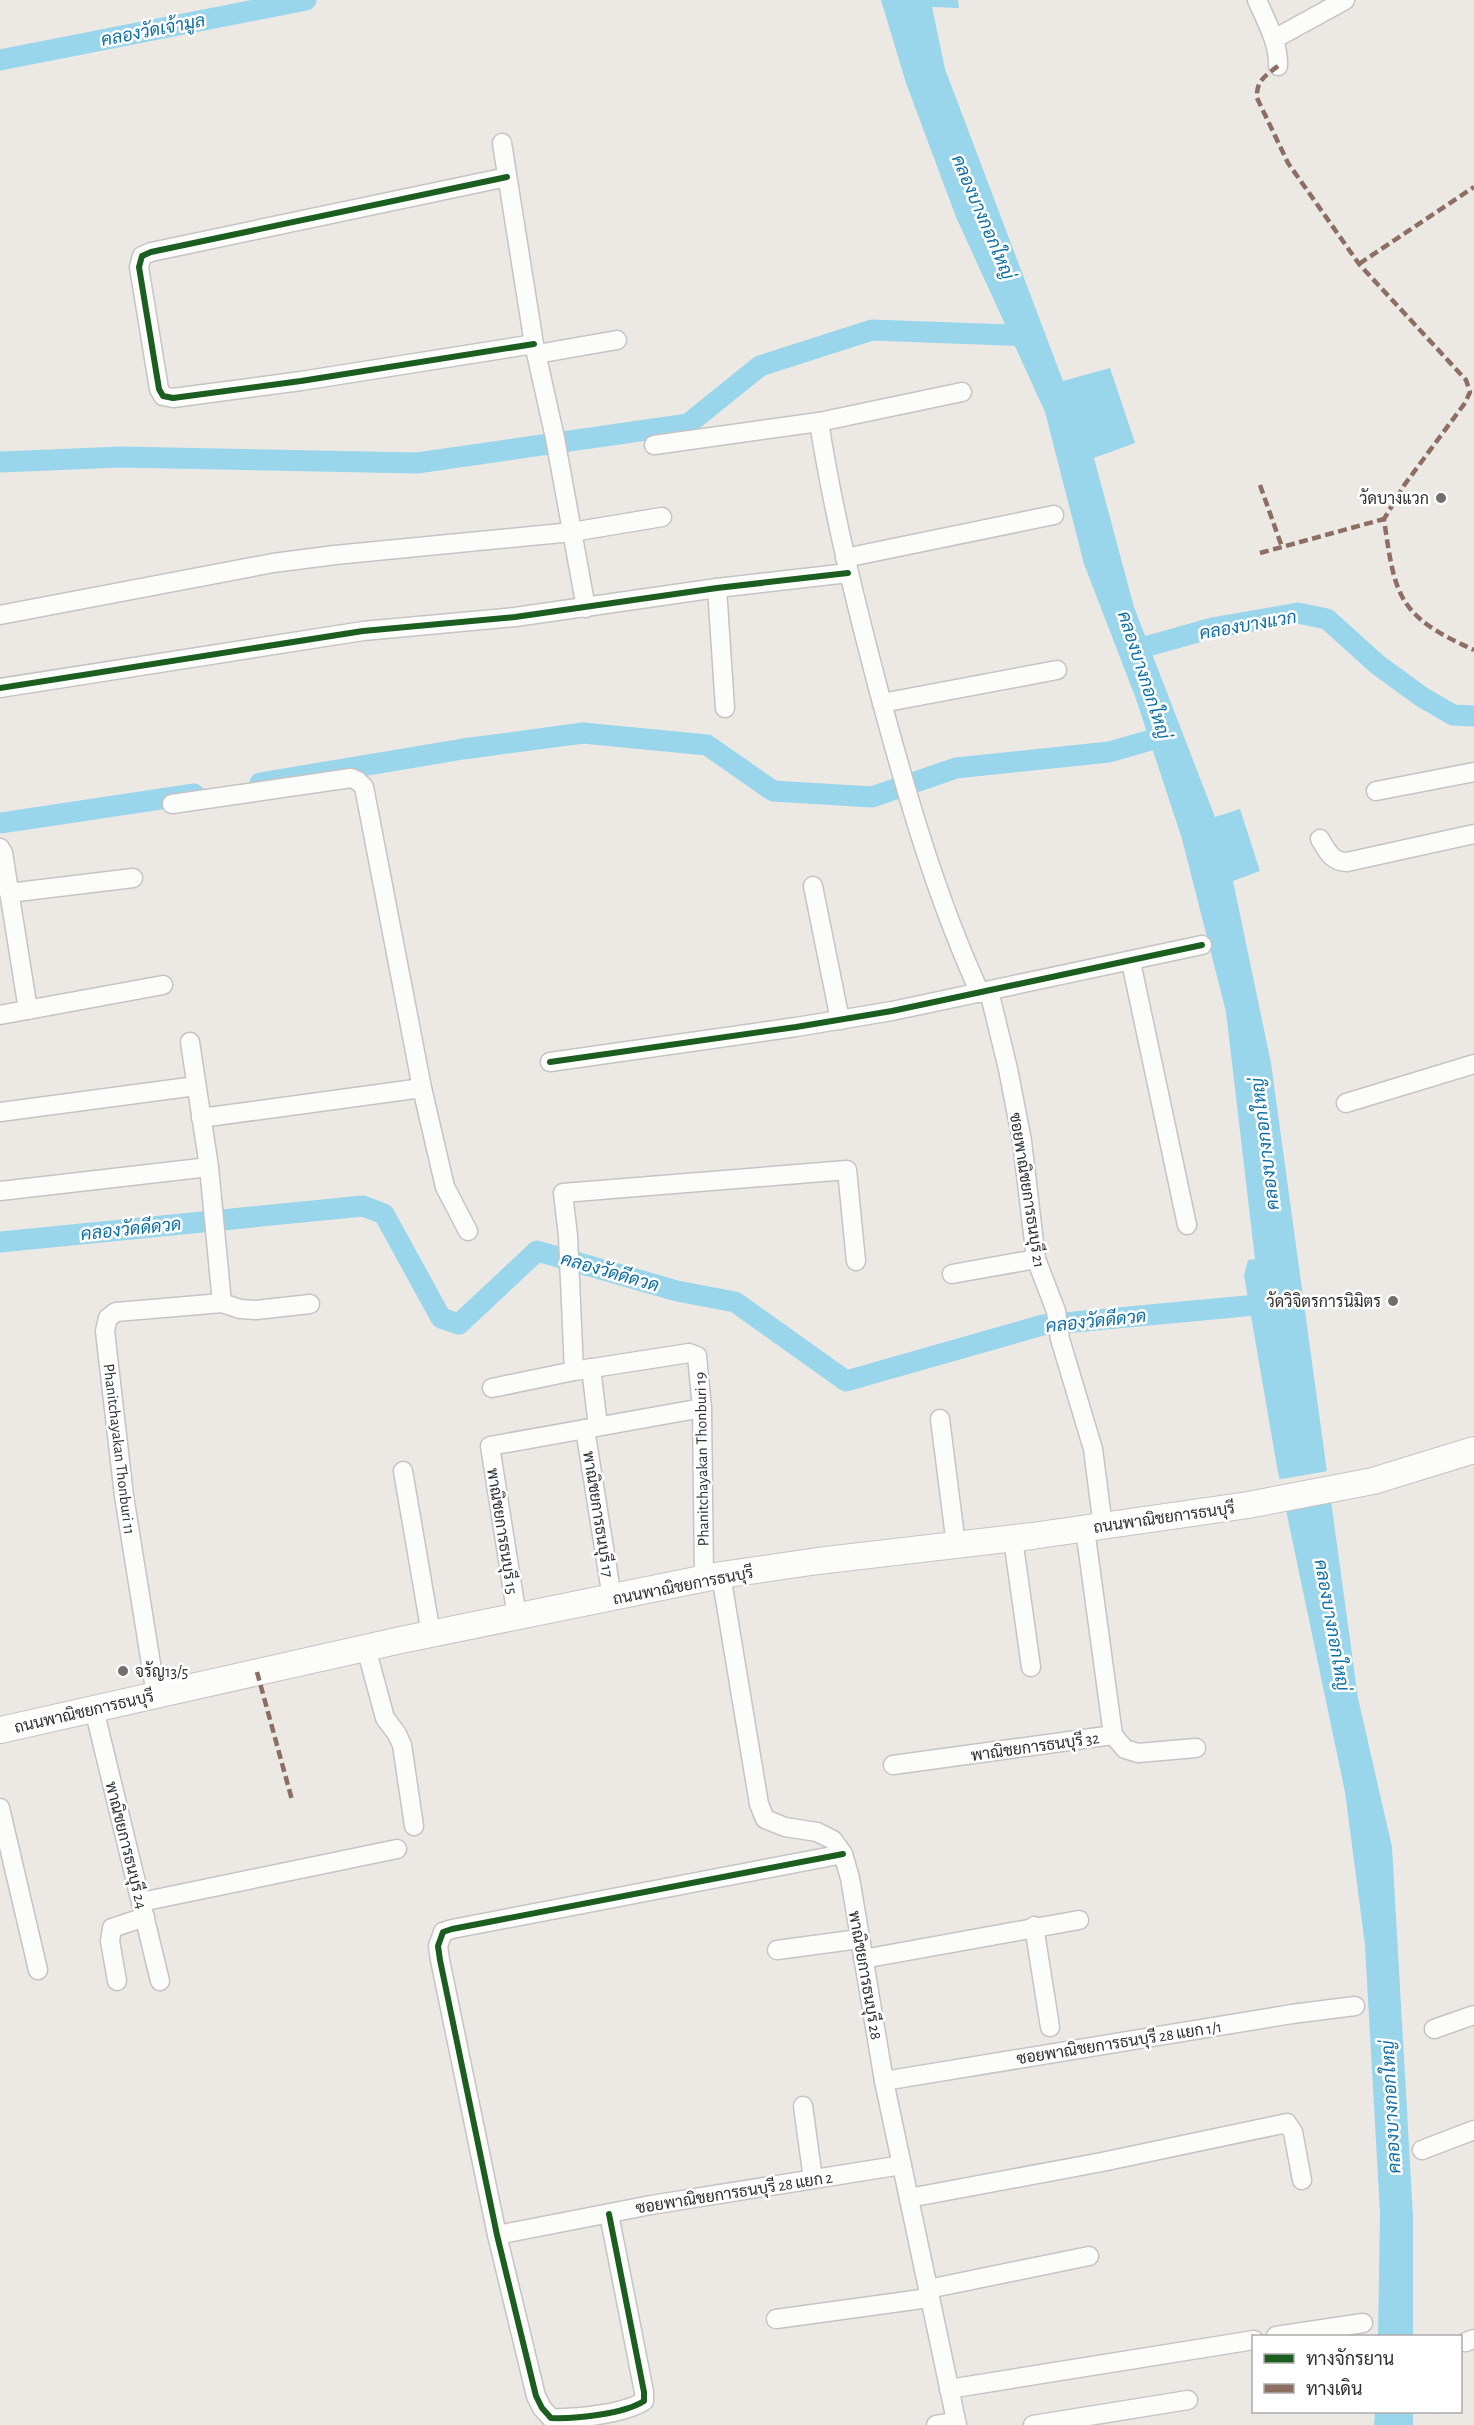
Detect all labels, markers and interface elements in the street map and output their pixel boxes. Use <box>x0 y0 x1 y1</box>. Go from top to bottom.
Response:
water label: คลองวัดเจ้ามูล <box>99 8 207 53</box>
water label: คลองบางกอกใหญ่ <box>947 151 1021 284</box>
place label: วัดบางแวก <box>1359 488 1429 507</box>
marker: วัดบางแวก <box>1434 491 1448 505</box>
water label: คลองบางกอกใหญ่ <box>1113 608 1177 743</box>
water label: คลองบางแวก <box>1198 609 1298 643</box>
water label: คลองบางกอกใหญ่ <box>1244 1076 1284 1212</box>
street label: ซอยพาณิชยการธนบุรี 21 <box>1004 1111 1051 1269</box>
water label: คลองวัดดีดวด <box>79 1211 182 1244</box>
water label: คลองวัดดีดวด <box>559 1246 662 1296</box>
place label: วัดวิจิตรการนิมิตร <box>1267 1291 1381 1310</box>
marker: วัดวิจิตรการนิมิตร <box>1386 1294 1400 1308</box>
water label: คลองวัดดีดวด <box>1044 1303 1147 1336</box>
street label: Phanitchayakan Thonburi 11 <box>100 1363 137 1536</box>
street label: Phanitchayakan Thonburi 19 <box>692 1372 713 1546</box>
street label: พาณิชยการธนบุรี 17 <box>577 1449 620 1579</box>
street label: พาณิชยการธนบุรี 15 <box>481 1466 524 1596</box>
street label: ถนนพาณิชยการธนบุรี <box>1092 1496 1237 1539</box>
water label: คลองบางกอกใหญ่ <box>1310 1557 1357 1694</box>
street label: ถนนพาณิชยการธนบุรี <box>611 1561 756 1610</box>
place label: จรัญ13/5 <box>135 1661 188 1681</box>
marker: จรัญ13/5 <box>116 1664 130 1678</box>
street label: ถนนพาณิชยการธนบุรี <box>12 1684 156 1739</box>
street label: พาณิชยการธนบุรี 32 <box>969 1726 1101 1767</box>
street label: พาณิชยการธนบุรี 24 <box>100 1779 154 1912</box>
street label: พาณิชยการธนบุรี 28 <box>843 1909 888 2041</box>
street label: ซอยพาณิชยการธนบุรี 28 แยก 1/1 <box>1015 2015 1223 2070</box>
water label: คลองบางกอกใหญ่ <box>1374 2039 1405 2174</box>
street label: ซอยพาณิชยการธนบุรี 28 แยก 2 <box>634 2166 834 2219</box>
legend <box>1252 2335 1462 2413</box>
text: ทางจักรยาน <box>1306 2348 1394 2369</box>
text: ทางเดิน <box>1306 2378 1362 2399</box>

